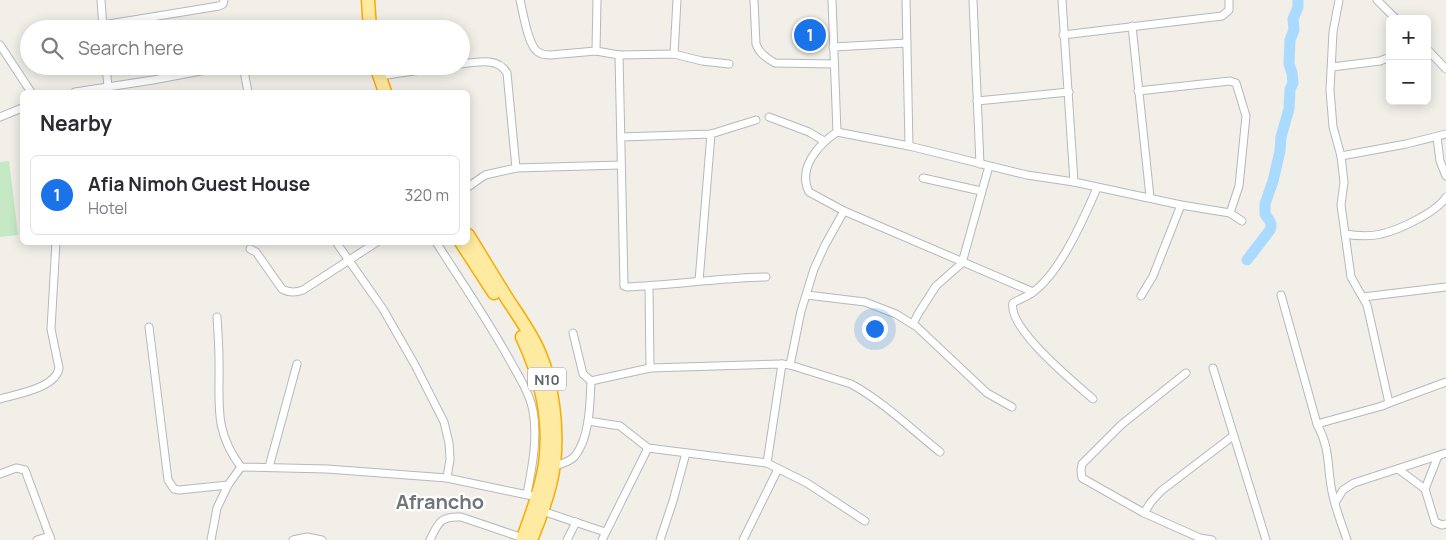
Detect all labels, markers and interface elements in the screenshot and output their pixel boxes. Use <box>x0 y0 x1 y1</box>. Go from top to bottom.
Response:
map controls <box>1386 15 1431 105</box>
button: + <box>1386 15 1431 60</box>
pin: 1 <box>794 16 826 54</box>
search box <box>20 20 470 75</box>
icon: search <box>38 34 66 62</box>
text: Search here <box>78 35 184 61</box>
button: − <box>1386 60 1431 105</box>
text: Nearby <box>40 109 112 137</box>
text: Afia Nimoh Guest House <box>88 171 310 197</box>
text: 1 <box>53 184 61 206</box>
text: 320 m <box>405 184 449 206</box>
text: Hotel <box>88 197 128 219</box>
your location <box>862 316 888 342</box>
road number: N10 <box>528 368 566 390</box>
district label: Afrancho <box>396 488 484 515</box>

